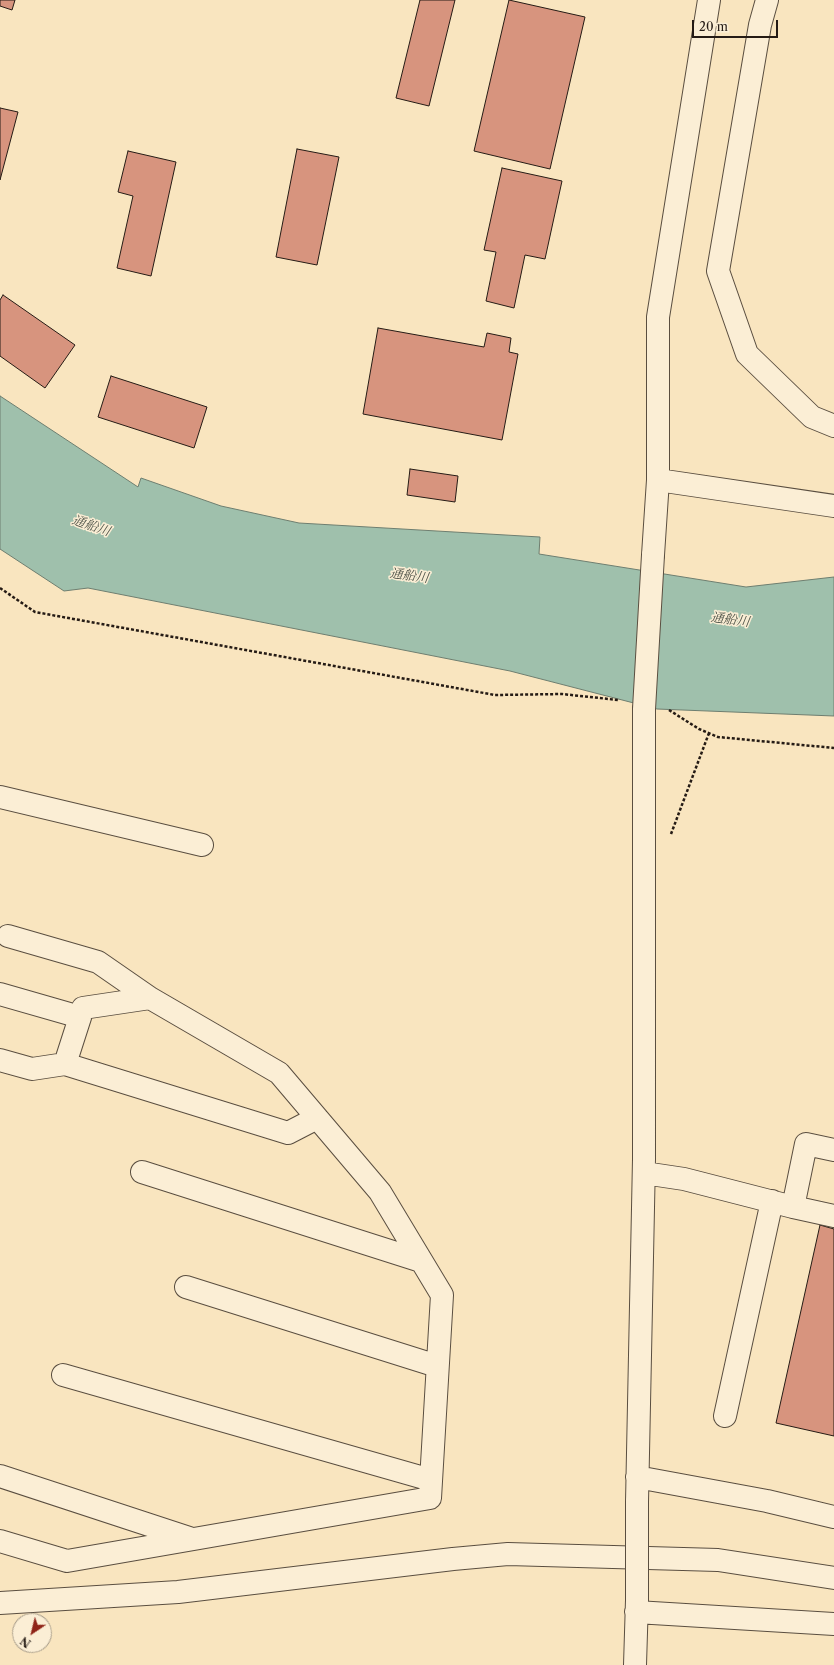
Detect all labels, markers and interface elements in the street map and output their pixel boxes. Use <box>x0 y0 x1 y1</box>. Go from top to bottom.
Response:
scale bar <box>694 12 780 38</box>
text: 20 m <box>699 19 728 34</box>
water label: 通船川 <box>70 512 112 540</box>
water label: 通船川 <box>389 566 429 586</box>
water label: 通船川 <box>710 610 750 630</box>
north arrow <box>12 1613 52 1653</box>
text: N <box>18 1634 34 1650</box>

